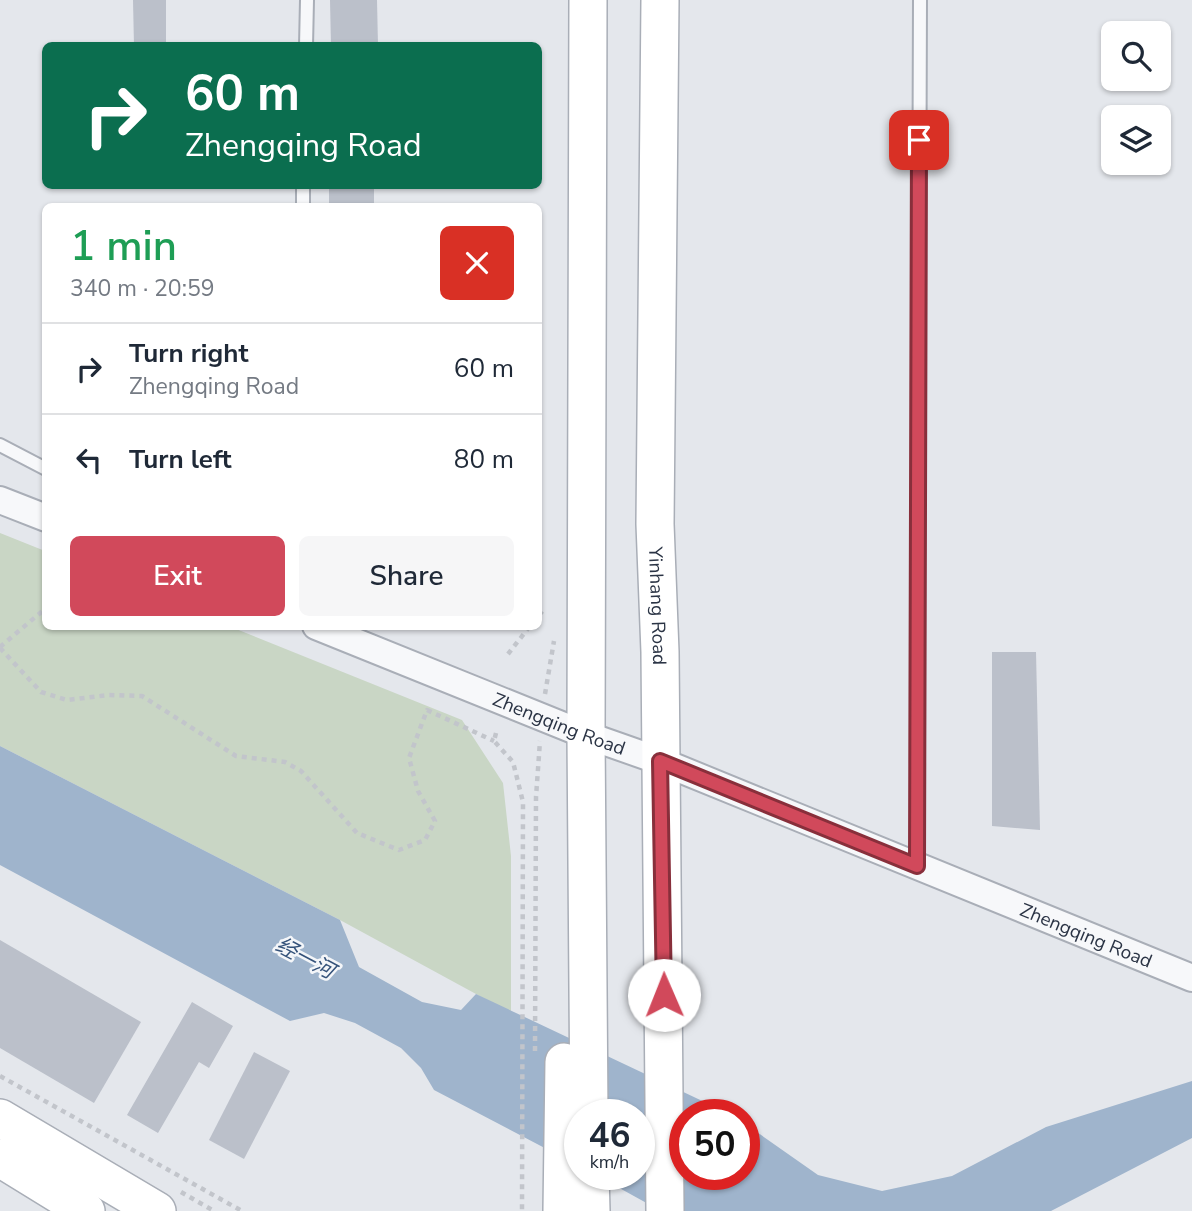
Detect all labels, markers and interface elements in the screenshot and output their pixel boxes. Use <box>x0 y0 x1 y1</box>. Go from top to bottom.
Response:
map controls <box>1101 21 1171 175</box>
button: search <box>1101 21 1171 91</box>
text: 60 m <box>185 60 300 127</box>
icon: right <box>70 70 161 161</box>
button: layers <box>1101 105 1171 175</box>
pin <box>889 110 949 170</box>
icon: arrive <box>900 121 938 159</box>
text: Zhengqing Road <box>185 124 422 167</box>
text: 1 min <box>70 218 177 275</box>
button: close <box>440 226 514 300</box>
text: 340 m · 20:59 <box>70 273 215 304</box>
text: Turn right <box>129 336 248 371</box>
icon: right <box>70 350 108 388</box>
text: 60 m <box>454 351 514 386</box>
text: Zhengqing Road <box>129 371 299 402</box>
icon: left <box>70 441 108 479</box>
text: Turn left <box>129 442 232 477</box>
text: 80 m <box>454 442 514 477</box>
button: Exit <box>70 536 285 616</box>
button: Share <box>299 536 514 616</box>
street label: Yinhang Road <box>642 545 672 665</box>
street label: Zhengqing Road <box>489 687 629 762</box>
street label: Zhengqing Road <box>1016 897 1156 974</box>
water label: 经一河 <box>271 931 343 987</box>
position arrow <box>627 958 701 1032</box>
speed limit sign: 50 <box>669 1099 760 1190</box>
text: 46 <box>588 1112 631 1159</box>
text: km/h <box>590 1150 629 1174</box>

